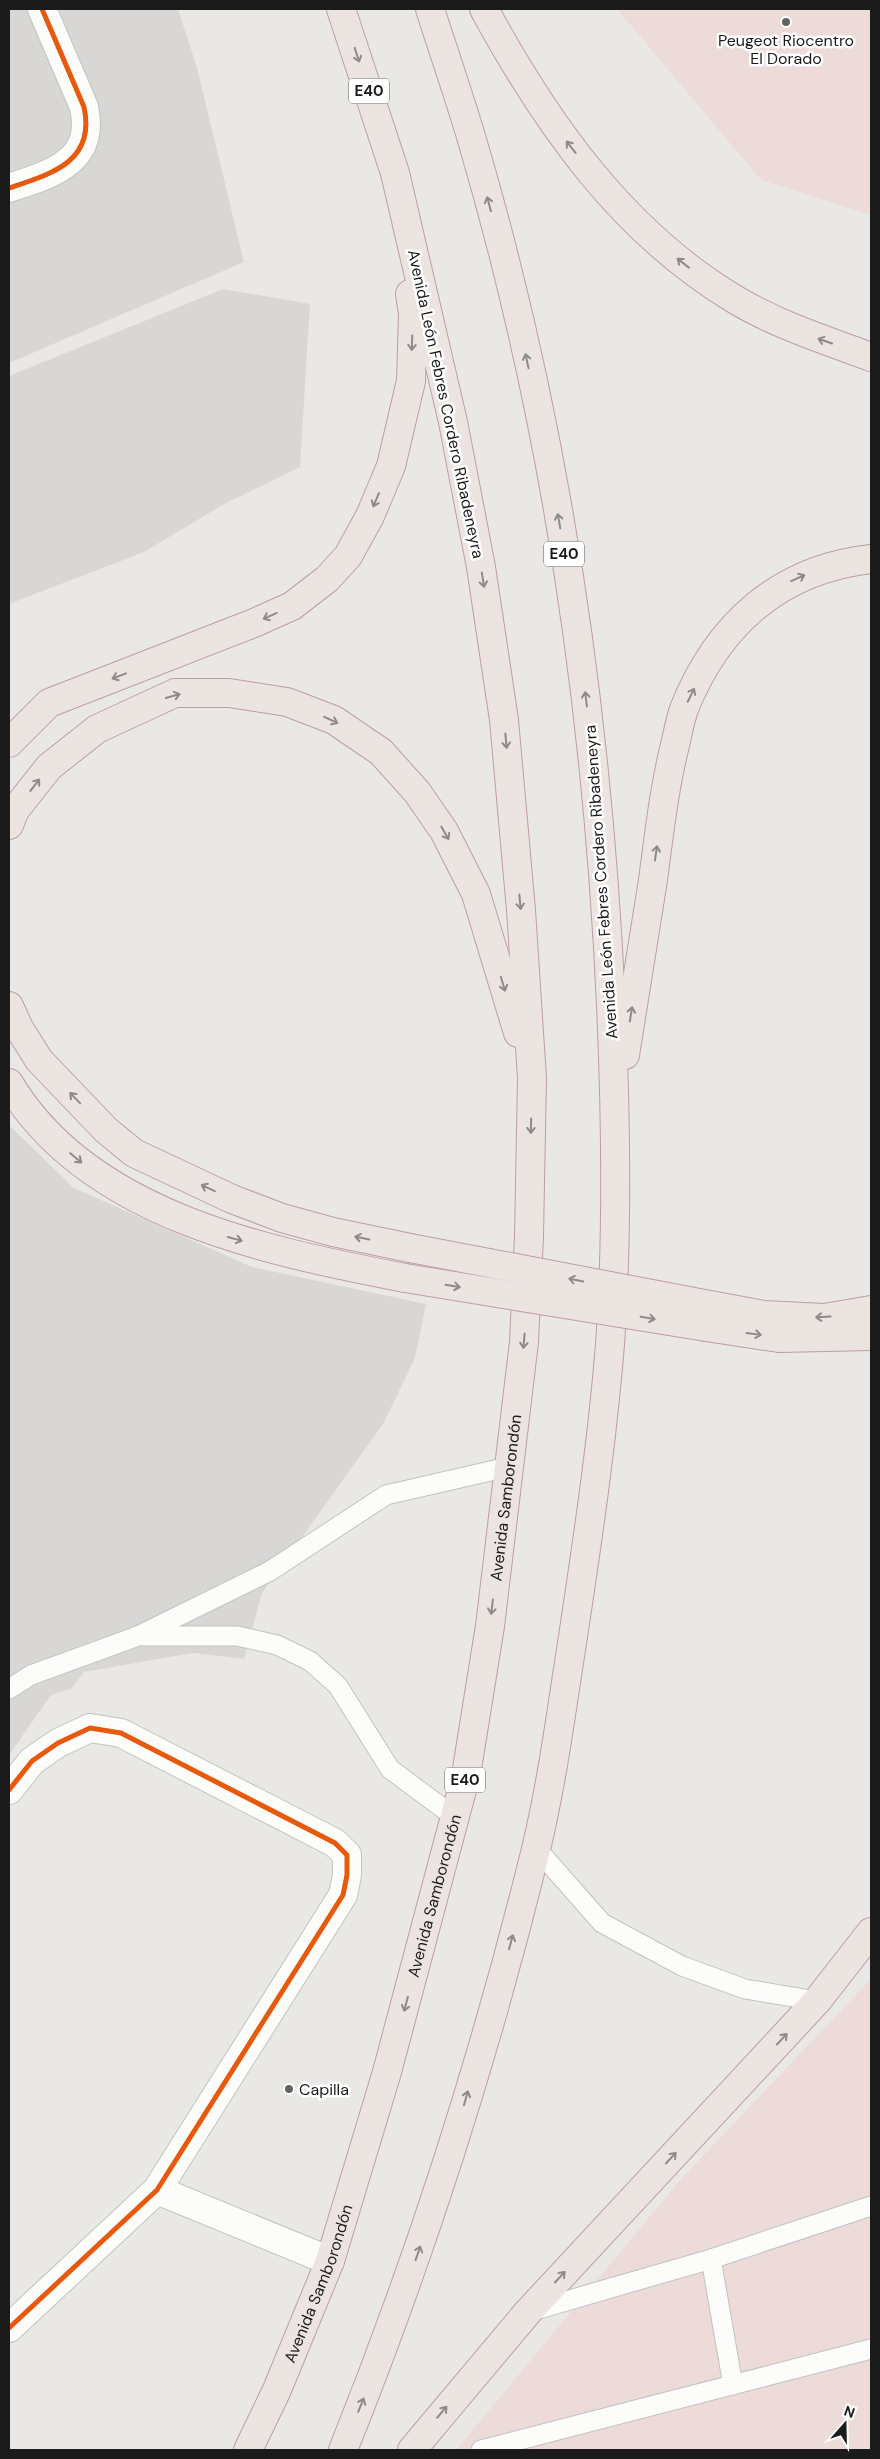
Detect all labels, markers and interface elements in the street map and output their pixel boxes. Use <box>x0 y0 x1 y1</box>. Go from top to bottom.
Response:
marker: Peugeot Riocentro El Dorado <box>780 16 792 28</box>
place label: Peugeot Riocentro El Dorado <box>718 30 854 69</box>
one-way arrow <box>353 46 363 62</box>
road number: E40 <box>349 78 389 104</box>
one-way arrow <box>565 141 576 154</box>
one-way arrow <box>484 196 493 212</box>
street label: Avenida León Febres Cordero Ribadeneyra <box>403 248 489 560</box>
one-way arrow <box>677 258 690 269</box>
one-way arrow <box>407 334 417 351</box>
one-way arrow <box>818 335 834 345</box>
one-way arrow <box>522 354 532 370</box>
one-way arrow <box>371 492 381 507</box>
one-way arrow <box>553 513 563 529</box>
road number: E40 <box>544 542 584 566</box>
one-way arrow <box>479 571 489 587</box>
one-way arrow <box>790 573 805 583</box>
one-way arrow <box>263 612 278 622</box>
one-way arrow <box>111 672 127 681</box>
one-way arrow <box>687 688 696 703</box>
one-way arrow <box>165 690 181 700</box>
one-way arrow <box>581 691 591 707</box>
one-way arrow <box>324 715 339 725</box>
street label: Avenida León Febres Cordero Ribadeneyra <box>580 724 622 1040</box>
one-way arrow <box>501 732 511 748</box>
one-way arrow <box>29 779 40 792</box>
one-way arrow <box>440 825 450 839</box>
one-way arrow <box>652 846 662 862</box>
one-way arrow <box>515 894 525 910</box>
one-way arrow <box>499 975 509 991</box>
one-way arrow <box>627 1006 637 1022</box>
one-way arrow <box>69 1092 81 1105</box>
one-way arrow <box>526 1118 536 1134</box>
one-way arrow <box>69 1152 82 1163</box>
one-way arrow <box>201 1183 216 1193</box>
one-way arrow <box>355 1233 371 1242</box>
one-way arrow <box>227 1235 243 1244</box>
one-way arrow <box>568 1274 584 1284</box>
one-way arrow <box>445 1281 461 1291</box>
one-way arrow <box>639 1313 655 1323</box>
one-way arrow <box>816 1313 832 1322</box>
one-way arrow <box>746 1329 762 1339</box>
one-way arrow <box>519 1333 529 1349</box>
street label: Avenida Samborondón <box>485 1413 526 1582</box>
one-way arrow <box>487 1599 497 1615</box>
road number: E40 <box>445 1768 485 1792</box>
street label: Avenida Samborondón <box>402 1812 466 1979</box>
one-way arrow <box>507 1934 517 1950</box>
one-way arrow <box>400 1996 410 2012</box>
one-way arrow <box>776 2032 788 2045</box>
place label: Capilla <box>299 2079 349 2100</box>
marker: Capilla <box>283 2083 295 2095</box>
one-way arrow <box>462 2090 472 2106</box>
one-way arrow <box>665 2151 677 2164</box>
street label: Avenida Samborondón <box>279 2202 357 2366</box>
one-way arrow <box>414 2246 423 2261</box>
one-way arrow <box>554 2270 566 2283</box>
one-way arrow <box>357 2398 366 2413</box>
north arrow <box>820 2399 870 2449</box>
text: N <box>842 2402 857 2422</box>
one-way arrow <box>437 2406 448 2419</box>

